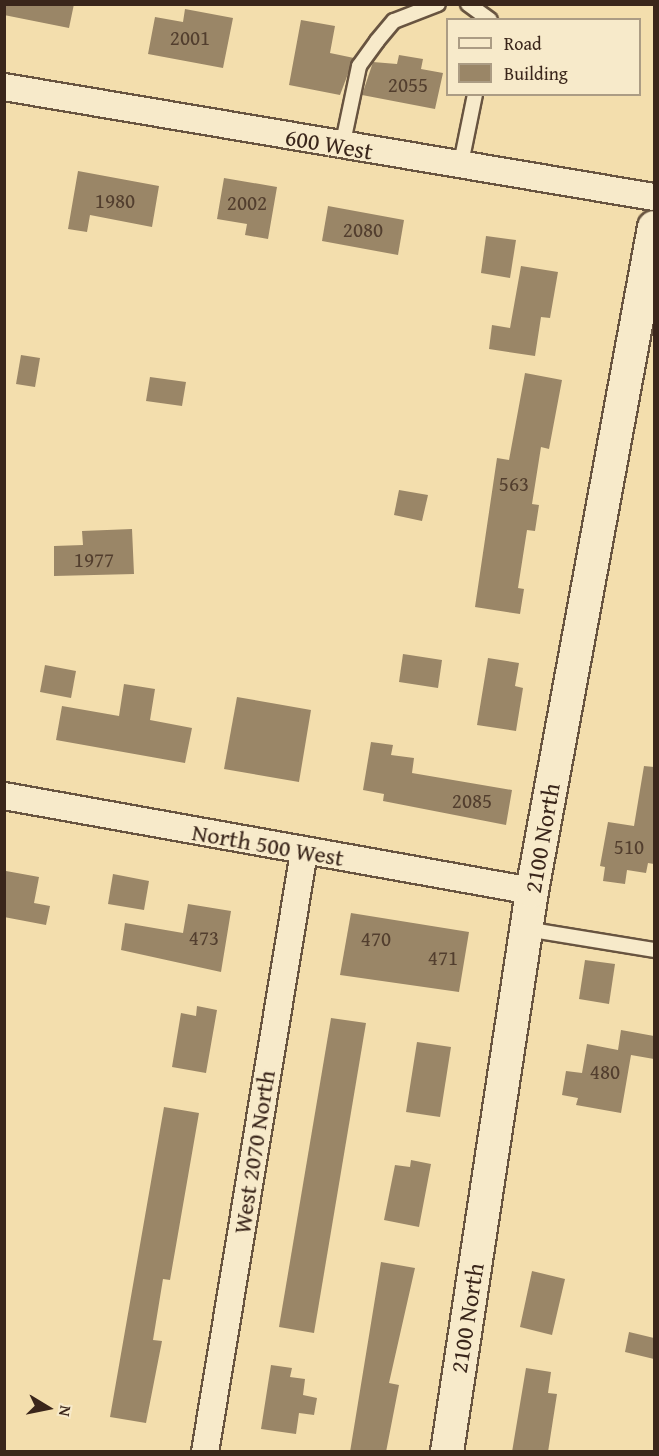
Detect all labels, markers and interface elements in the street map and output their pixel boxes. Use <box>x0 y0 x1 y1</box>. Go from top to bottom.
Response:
legend <box>446 18 641 96</box>
house number: 2001 <box>170 25 210 51</box>
text: Road <box>504 30 542 57</box>
text: Building <box>504 60 568 87</box>
house number: 2055 <box>388 72 428 98</box>
street label: 600 West <box>283 122 375 166</box>
house number: 1980 <box>95 188 135 214</box>
house number: 2002 <box>227 190 267 216</box>
house number: 2080 <box>343 217 383 243</box>
house number: 563 <box>499 471 529 497</box>
house number: 1977 <box>74 547 114 573</box>
street label: 2100 North <box>518 781 566 895</box>
house number: 2085 <box>452 788 492 814</box>
street label: North 500 West <box>190 817 346 873</box>
house number: 510 <box>614 834 644 860</box>
house number: 473 <box>189 925 219 951</box>
house number: 470 <box>361 926 391 952</box>
house number: 471 <box>428 945 458 971</box>
house number: 480 <box>590 1059 620 1085</box>
street label: West 2070 North <box>227 1068 281 1236</box>
street label: 2100 North <box>444 1261 490 1375</box>
north arrow <box>18 1378 78 1438</box>
text: N <box>53 1404 78 1418</box>

